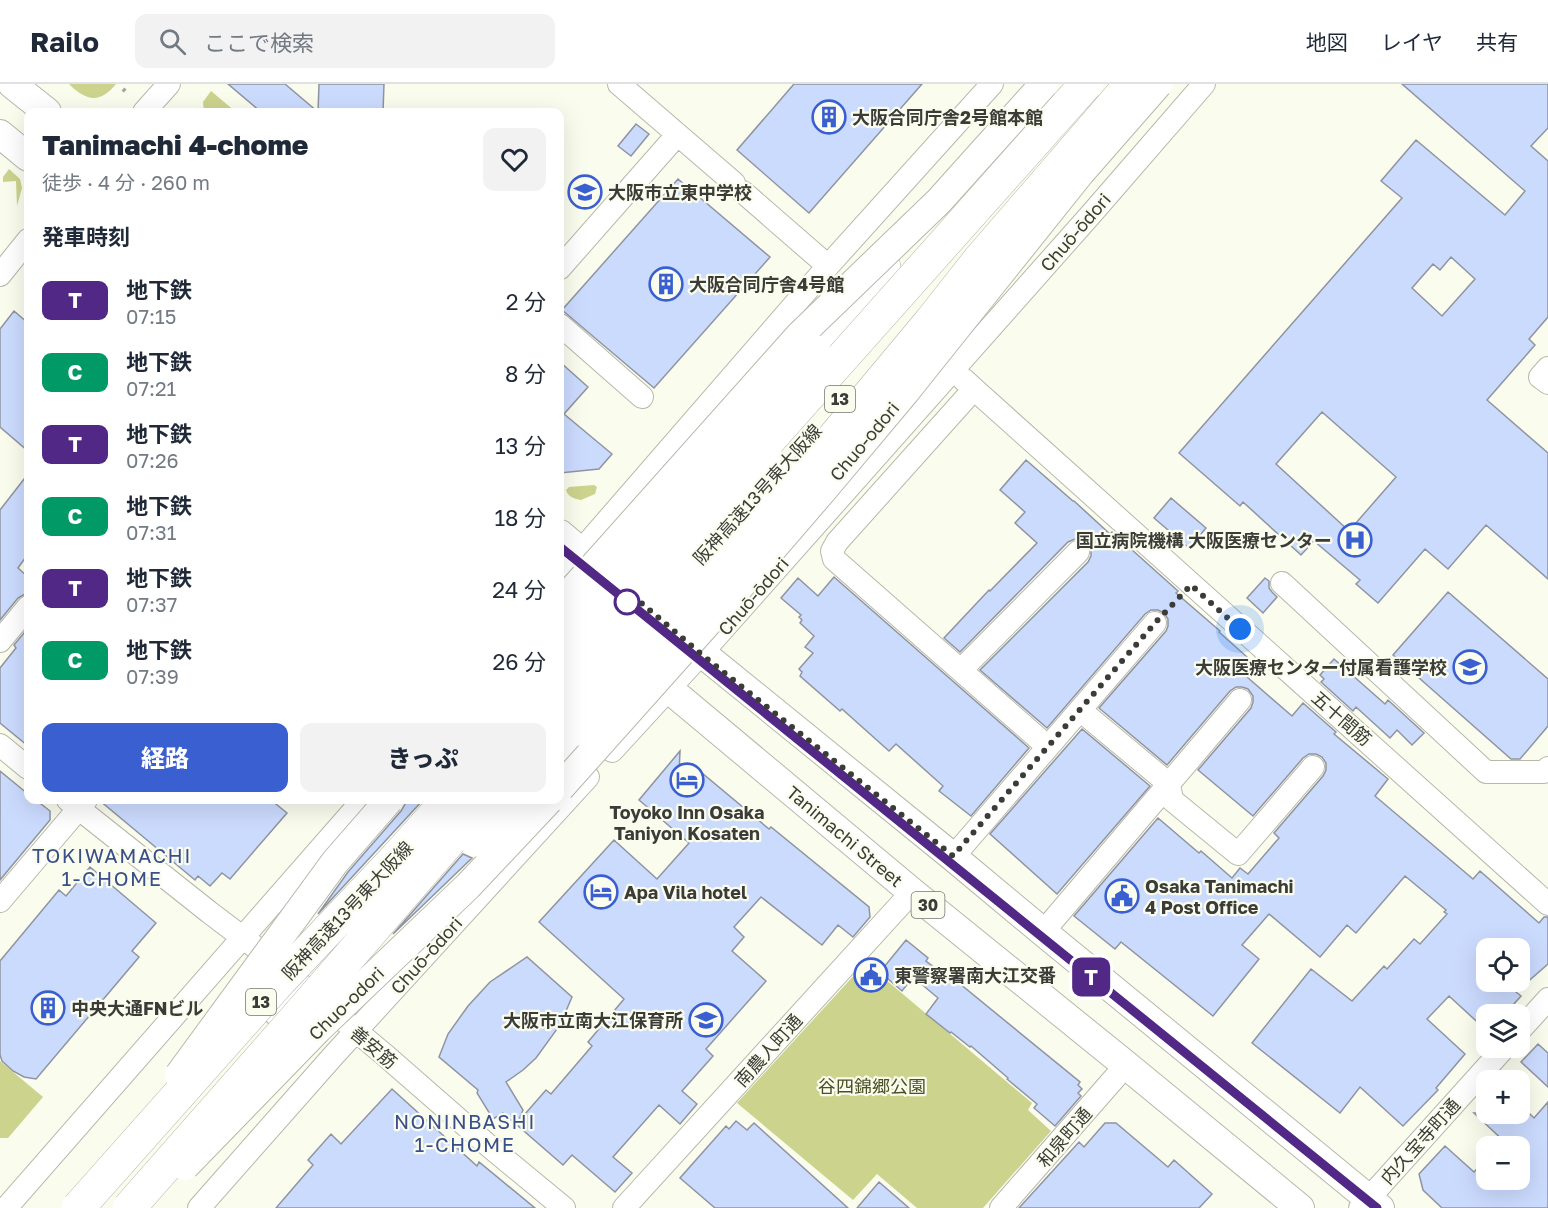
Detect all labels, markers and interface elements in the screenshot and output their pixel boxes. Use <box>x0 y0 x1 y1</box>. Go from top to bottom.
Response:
search box <box>135 14 555 68</box>
text: Railo <box>30 25 99 58</box>
icon: search <box>156 25 189 58</box>
text: ここで検索 <box>204 29 314 56</box>
text: 地図 <box>1306 29 1348 55</box>
text: レイヤ <box>1381 29 1443 55</box>
text: 共有 <box>1476 29 1518 55</box>
building icon: 大阪合同庁舎2号館本館 <box>811 99 847 135</box>
place label: 大阪合同庁舎2号館本館 <box>852 106 1043 128</box>
text: Tanimachi 4-chome <box>42 128 308 161</box>
button: heart <box>483 128 546 191</box>
text: 徒歩 · 4 分 · 260 m <box>42 170 210 194</box>
school or university icon: 大阪市立東中学校 <box>567 174 603 210</box>
place label: 大阪市立東中学校 <box>608 181 752 203</box>
street label: Chuō-ōdori <box>1035 188 1115 276</box>
text: 発車時刻 <box>42 223 130 250</box>
building icon: 大阪合同庁舎4号館 <box>648 266 684 302</box>
place label: 大阪合同庁舎4号館 <box>689 273 844 295</box>
text: 地下鉄 <box>126 276 192 303</box>
text: T <box>68 287 82 313</box>
text: 2 分 <box>506 288 546 315</box>
text: 07:15 <box>126 304 176 328</box>
text: 地下鉄 <box>126 348 192 375</box>
text: C <box>68 359 82 385</box>
text: 8 分 <box>505 360 546 387</box>
text: 07:21 <box>126 376 176 400</box>
road number: 13 <box>825 386 855 412</box>
street label: Chuo-odori <box>825 397 903 485</box>
street label: 阪神高速13号東大阪線 <box>688 419 826 569</box>
text: 地下鉄 <box>126 420 192 447</box>
text: T <box>68 431 82 457</box>
text: 13 分 <box>495 432 546 459</box>
text: 07:26 <box>126 448 179 472</box>
text: 地下鉄 <box>126 492 192 519</box>
text: C <box>68 503 82 529</box>
text: 18 分 <box>494 504 546 531</box>
text: 07:31 <box>126 520 176 544</box>
hospital icon: 国立病院機構 大阪医療センター <box>1337 522 1373 558</box>
place label: 国立病院機構 大阪医療センター <box>1076 529 1332 551</box>
street label: Chuō-ōdori <box>713 552 793 640</box>
text: 地下鉄 <box>126 564 192 591</box>
text: T <box>68 575 82 601</box>
text: 24 分 <box>492 576 546 603</box>
unlabelled marker <box>614 589 640 615</box>
text: 07:37 <box>126 592 177 616</box>
your location <box>1225 614 1255 644</box>
text: 地下鉄 <box>126 636 192 663</box>
text: C <box>68 647 82 673</box>
text: 26 分 <box>492 648 546 675</box>
school or university icon: 大阪医療センター付属看護学校 <box>1452 649 1488 685</box>
place label: 大阪医療センター付属看護学校 <box>1195 656 1447 678</box>
text: 07:39 <box>126 664 179 688</box>
street label: 五十間筋 <box>1308 686 1376 750</box>
button: 経路 <box>42 723 288 792</box>
button: きっぷ <box>300 723 546 792</box>
hotel icon: Toyoko Inn Osaka Taniyon Kosaten <box>669 762 705 798</box>
street label: Tanimachi Street <box>782 781 908 891</box>
place label: Toyoko Inn Osaka Taniyon Kosaten <box>610 801 764 844</box>
street label: 阪神高速13号東大阪線 <box>277 836 417 984</box>
district label: TOKIWAMACHI 1-CHOME <box>32 843 192 890</box>
hotel icon: Apa Vila hotel <box>583 874 619 910</box>
place label: Osaka Tanimachi 4 Post Office <box>1145 875 1294 918</box>
public building icon: Osaka Tanimachi 4 Post Office <box>1104 878 1140 914</box>
place label: Apa Vila hotel <box>624 881 747 903</box>
road number: 30 <box>912 892 944 918</box>
street label: Chuō-ōdori <box>386 912 466 998</box>
map controls <box>1476 938 1530 1190</box>
button: locate <box>1476 938 1530 992</box>
public building icon: 東警察署南大江交番 <box>853 957 889 993</box>
line badge: T <box>1072 958 1110 996</box>
street label: Chuo-odori <box>304 962 388 1044</box>
place label: 東警察署南大江交番 <box>894 964 1056 986</box>
text: T <box>1084 964 1098 990</box>
road number: 13 <box>246 989 276 1015</box>
building icon: 中央大通FNビル <box>30 990 66 1026</box>
place label: 中央大通FNビル <box>71 997 203 1019</box>
school or university icon: 大阪市立南大江保育所 <box>688 1002 724 1038</box>
button: layers <box>1476 1004 1530 1058</box>
place label: 大阪市立南大江保育所 <box>503 1009 683 1031</box>
street label: 南農人町通 <box>730 1009 806 1091</box>
street label: 善安筋 <box>346 1021 402 1073</box>
button: + <box>1476 1070 1530 1124</box>
park label: 谷四錦郷公園 <box>818 1075 926 1097</box>
street label: 内久宝寺町通 <box>1376 1094 1464 1188</box>
street label: 和泉町通 <box>1032 1103 1096 1171</box>
district label: NONINBASHI 1-CHOME <box>394 1109 536 1156</box>
button: − <box>1476 1136 1530 1190</box>

